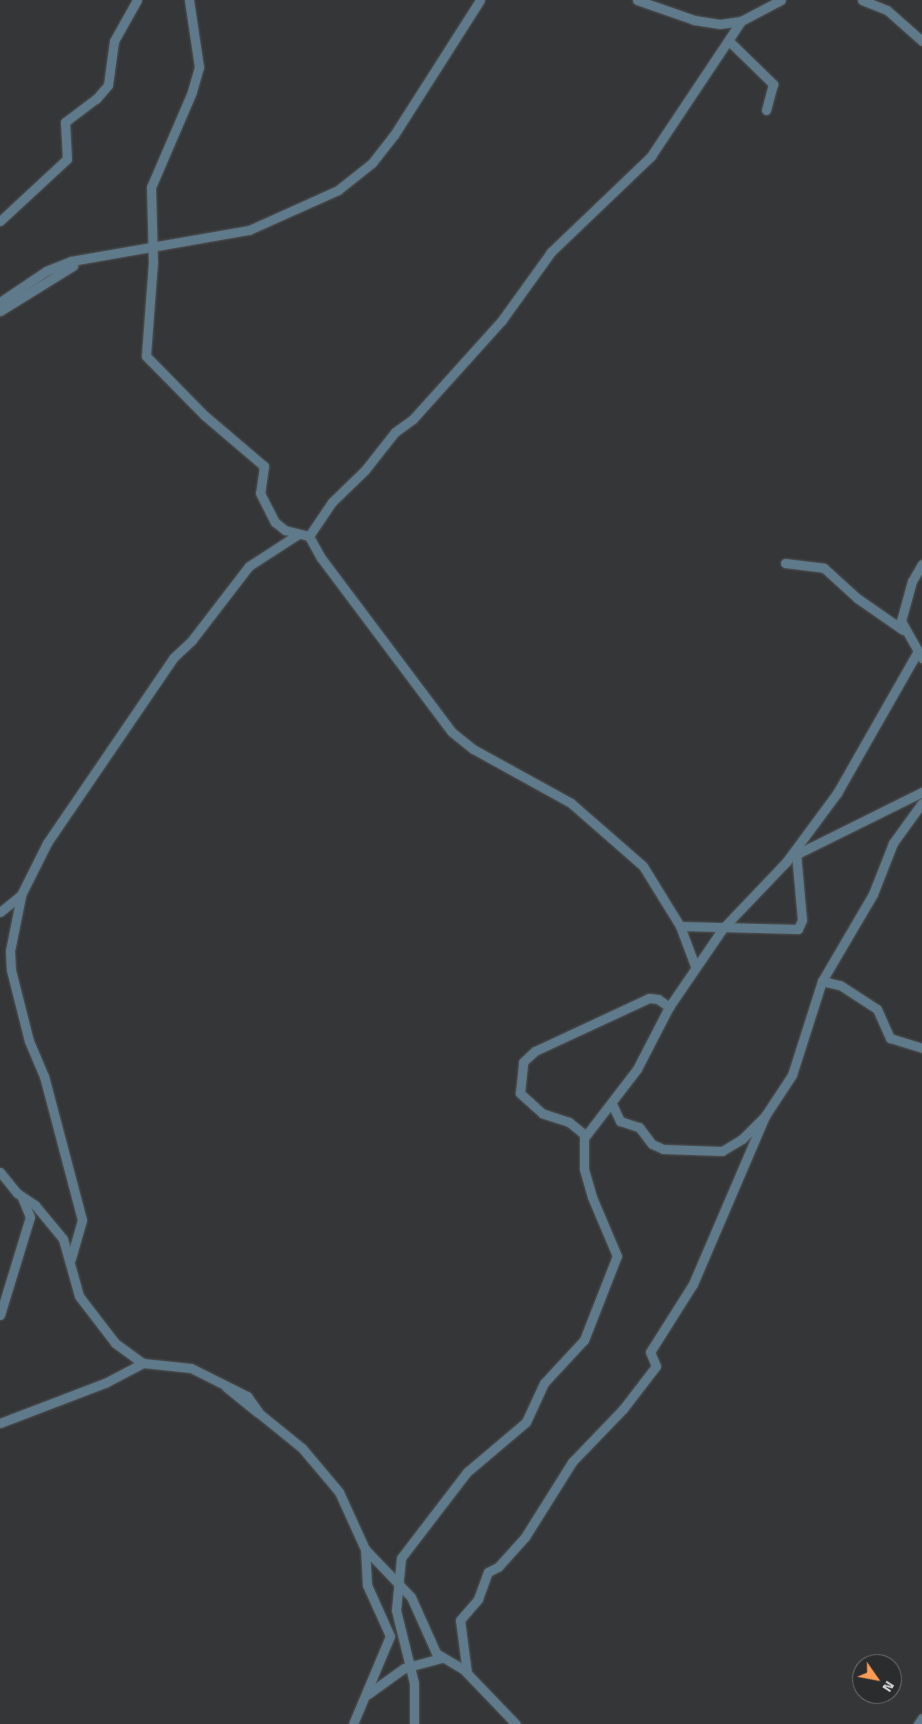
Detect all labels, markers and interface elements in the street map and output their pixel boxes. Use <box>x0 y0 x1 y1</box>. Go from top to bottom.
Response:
north arrow <box>852 1654 902 1704</box>
text: N <box>878 1677 901 1697</box>

